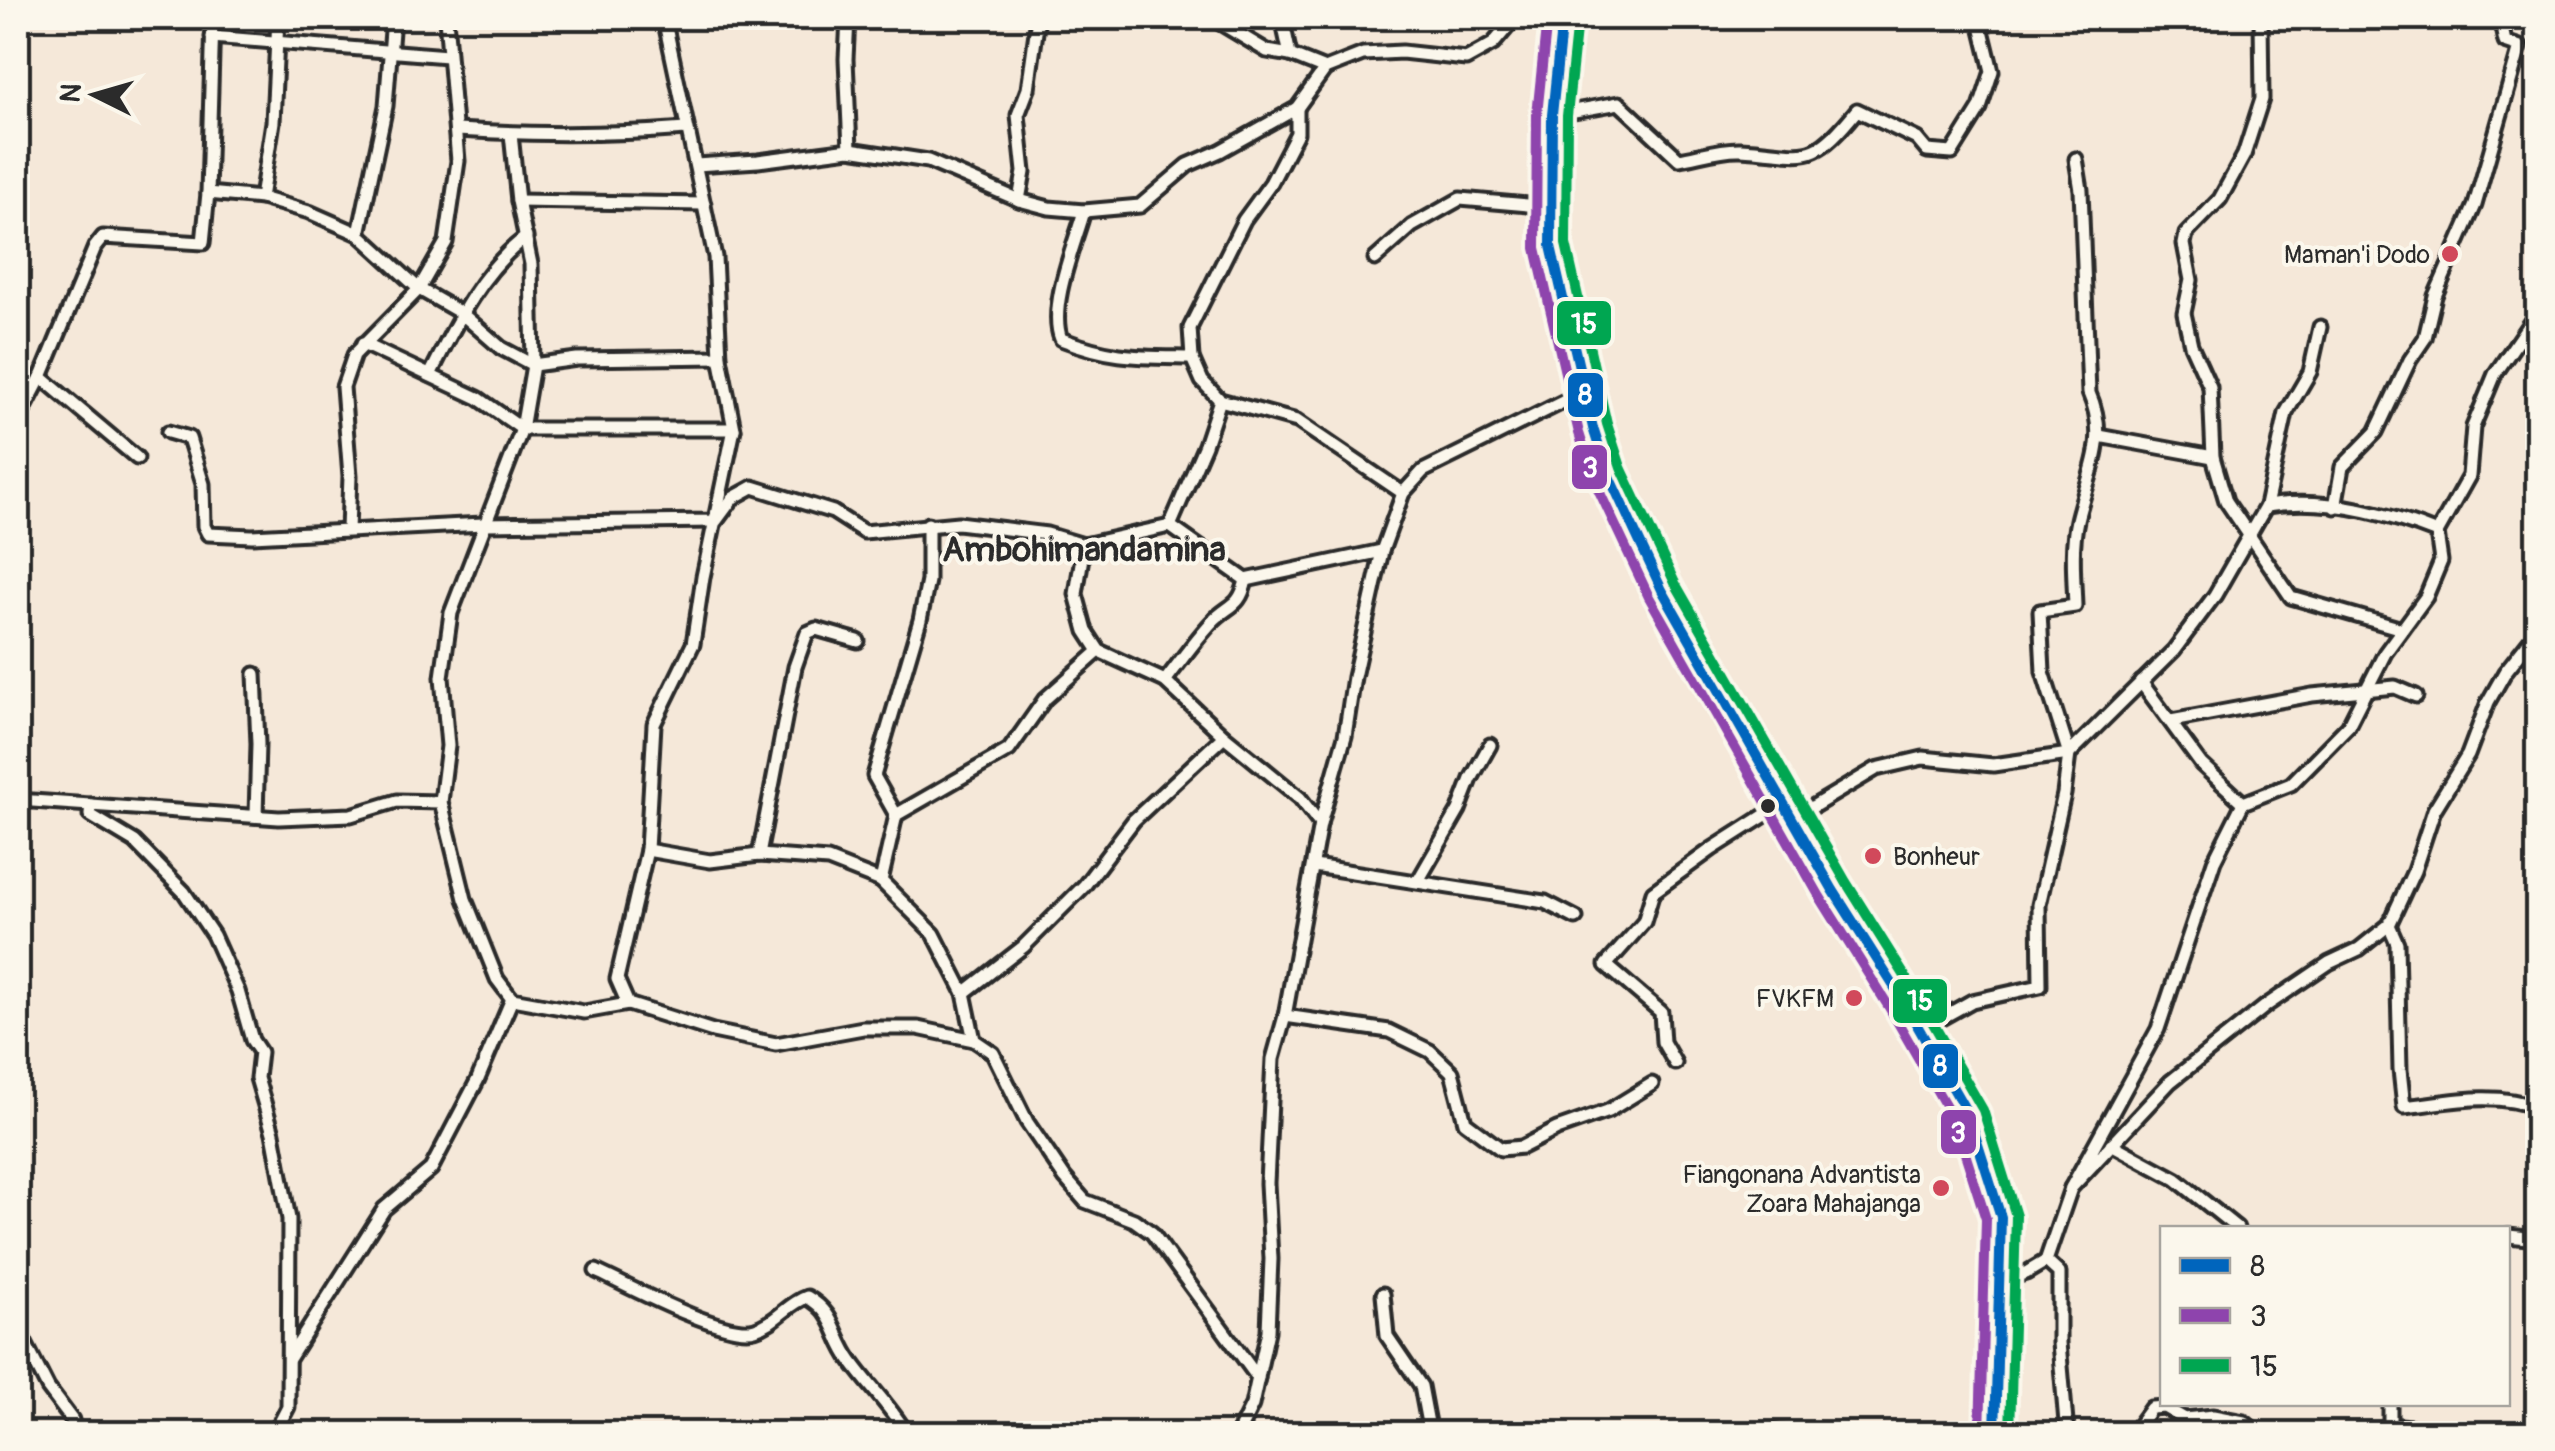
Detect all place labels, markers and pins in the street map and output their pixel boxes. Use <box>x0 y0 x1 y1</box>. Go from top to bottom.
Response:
place label: Maman'i Dodo <box>2284 240 2430 271</box>
marker: Maman'i Dodo <box>2439 243 2461 265</box>
unlabelled marker <box>1758 796 1778 816</box>
place label: Bonheur <box>1893 842 1980 873</box>
marker: Bonheur <box>1862 845 1884 867</box>
place label: FVKFM <box>1756 984 1834 1015</box>
marker: FVKFM <box>1843 987 1865 1009</box>
place label: Fiangonana Advantista Zoara Mahajanga <box>1683 1160 1921 1220</box>
marker: Fiangonana Advantista Zoara Mahajanga <box>1930 1177 1952 1199</box>

